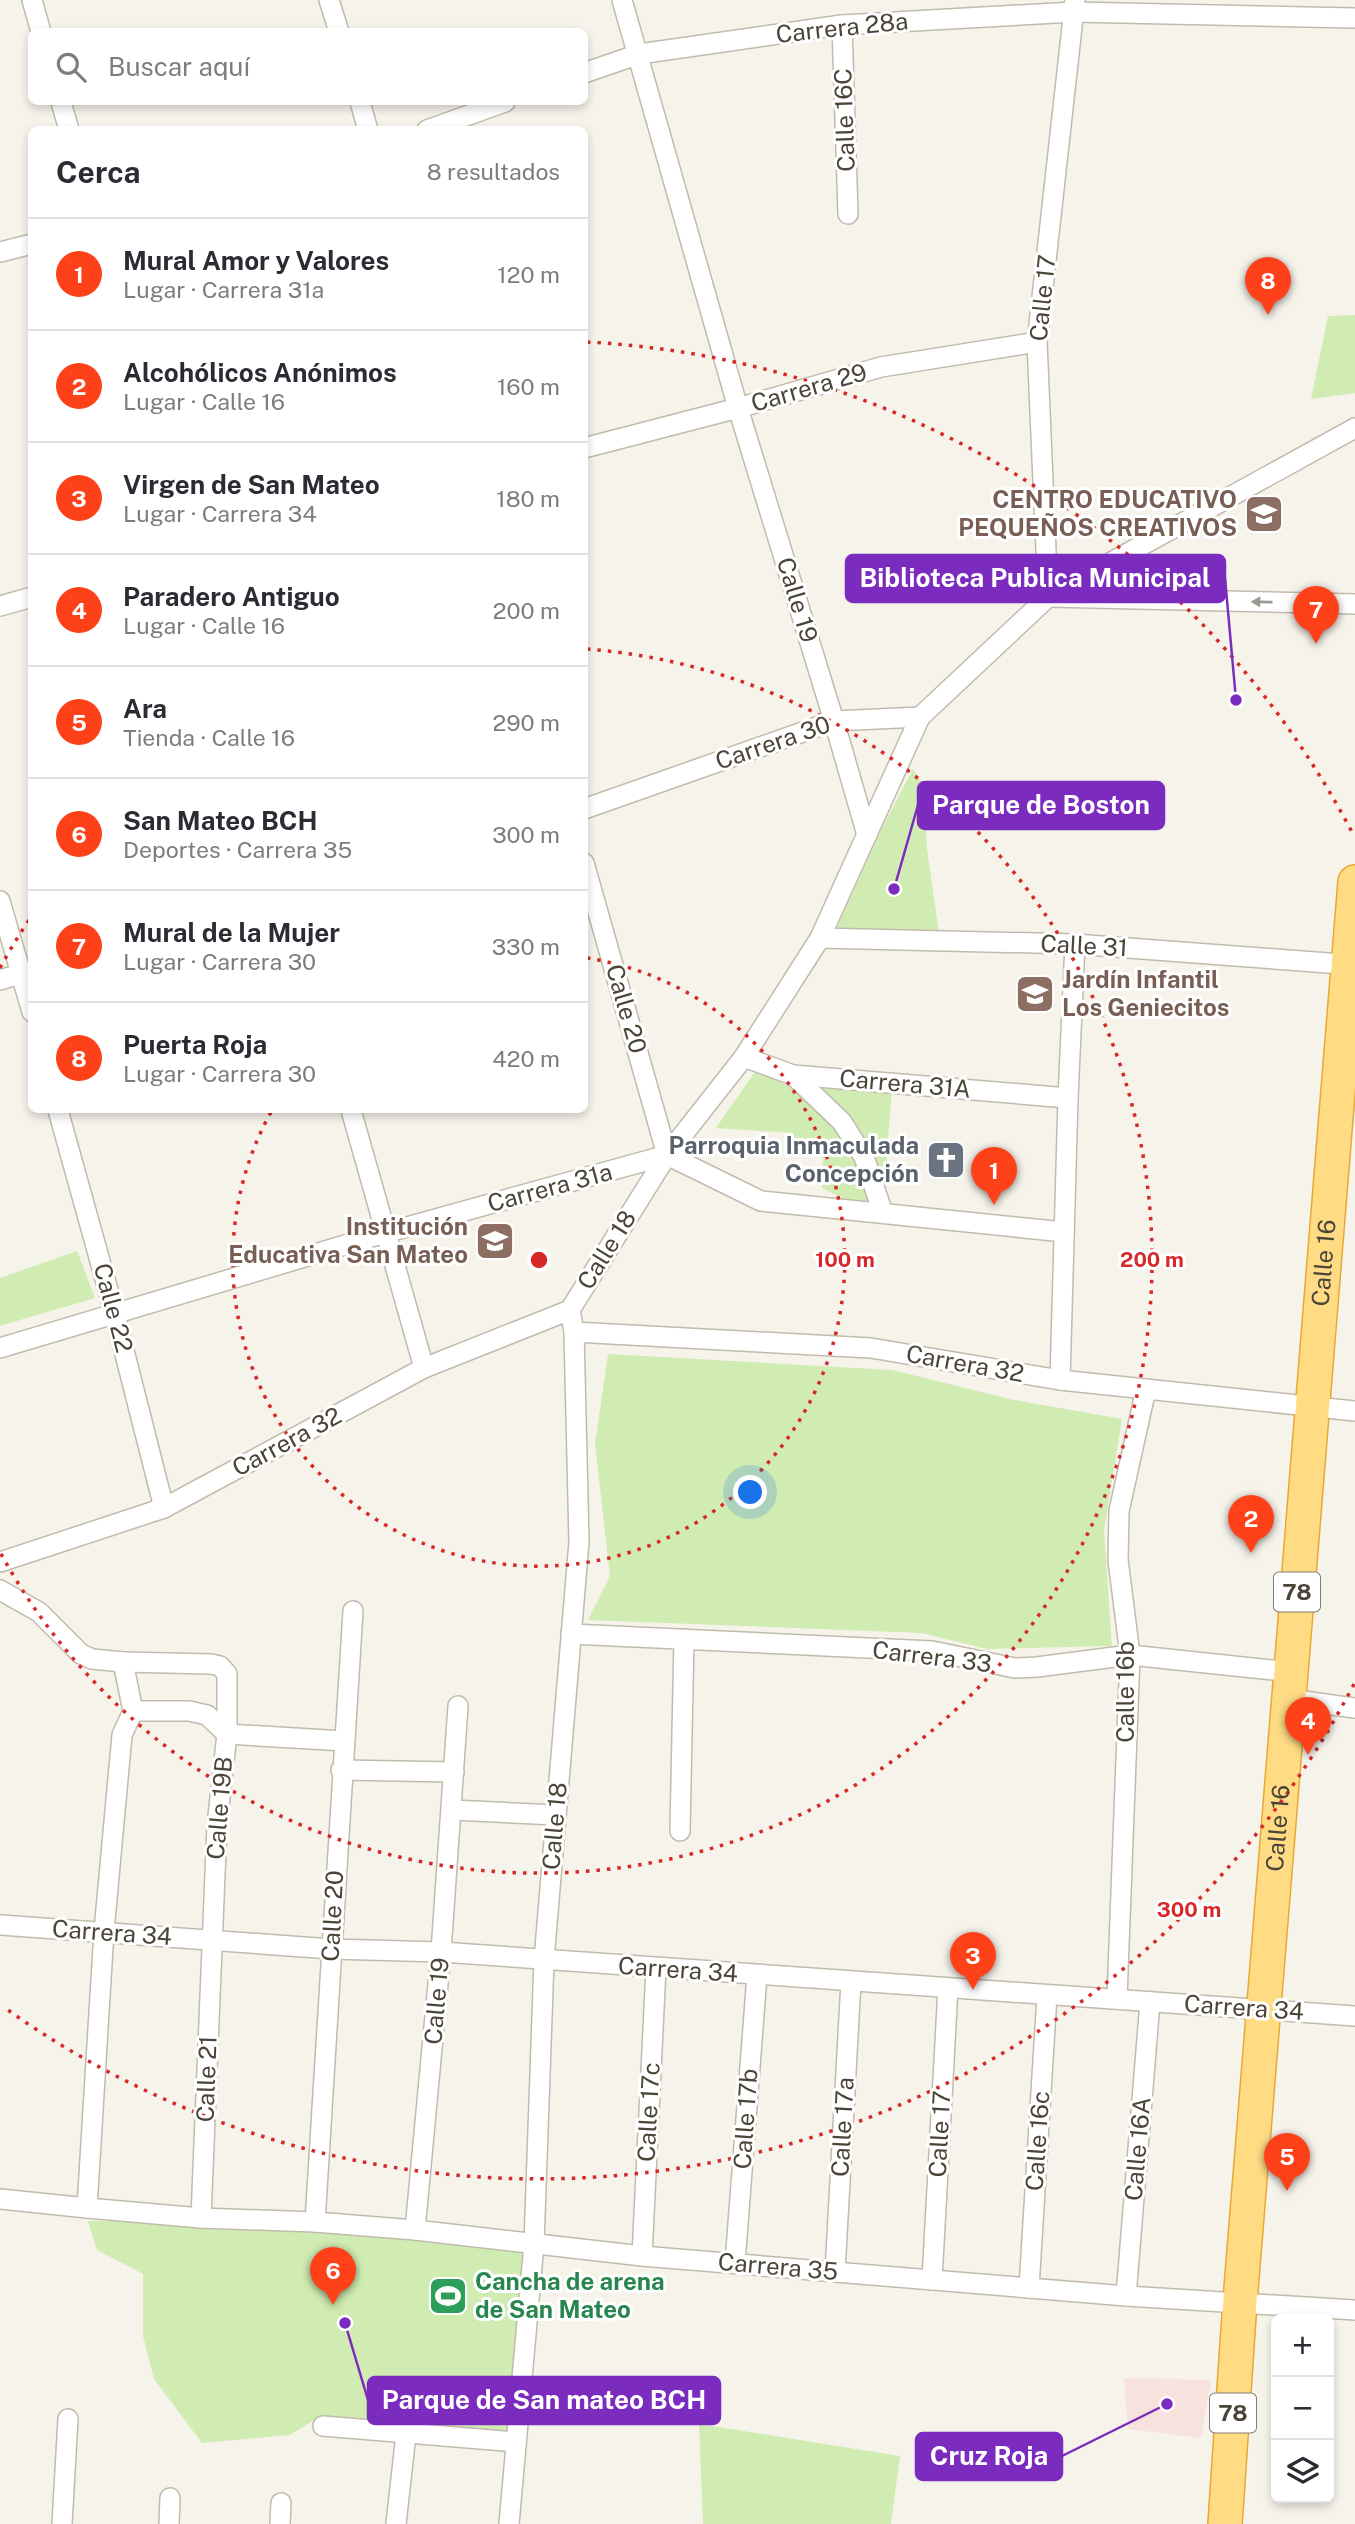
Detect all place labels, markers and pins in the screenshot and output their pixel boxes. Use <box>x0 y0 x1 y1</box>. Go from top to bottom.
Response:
pin: 8 <box>1245 257 1291 315</box>
place label: CENTRO EDUCATIVO PEQUEÑOS CREATIVOS <box>958 485 1237 541</box>
school or university icon: CENTRO EDUCATIVO PEQUEÑOS CREATIVOS <box>1243 493 1285 535</box>
callout: Biblioteca Publica Municipal <box>846 555 1225 602</box>
pin: 7 <box>1293 586 1339 644</box>
callout: Parque de Boston <box>918 782 1164 829</box>
place label: Jardín Infantil Los Geniecitos <box>1062 965 1229 1021</box>
school or university icon: Jardín Infantil Los Geniecitos <box>1014 973 1056 1015</box>
place label: Parroquia Inmaculada Concepción <box>669 1131 919 1187</box>
church icon: Parroquia Inmaculada Concepción <box>925 1139 967 1181</box>
pin: 1 <box>971 1147 1017 1205</box>
place label: Institución Educativa San Mateo <box>228 1212 468 1268</box>
school or university icon: Institución Educativa San Mateo <box>474 1220 516 1262</box>
centre of rings <box>527 1248 551 1272</box>
pin: 2 <box>1228 1495 1274 1553</box>
pin: 4 <box>1285 1697 1331 1755</box>
pin: 3 <box>950 1932 996 1990</box>
pin: 5 <box>1264 2133 1310 2191</box>
pin: 6 <box>310 2247 356 2305</box>
place label: Cancha de arena de San Mateo <box>475 2267 665 2323</box>
sports icon: Cancha de arena de San Mateo <box>427 2275 469 2317</box>
callout: Parque de San mateo BCH <box>368 2377 720 2424</box>
callout: Cruz Roja <box>916 2433 1062 2480</box>

